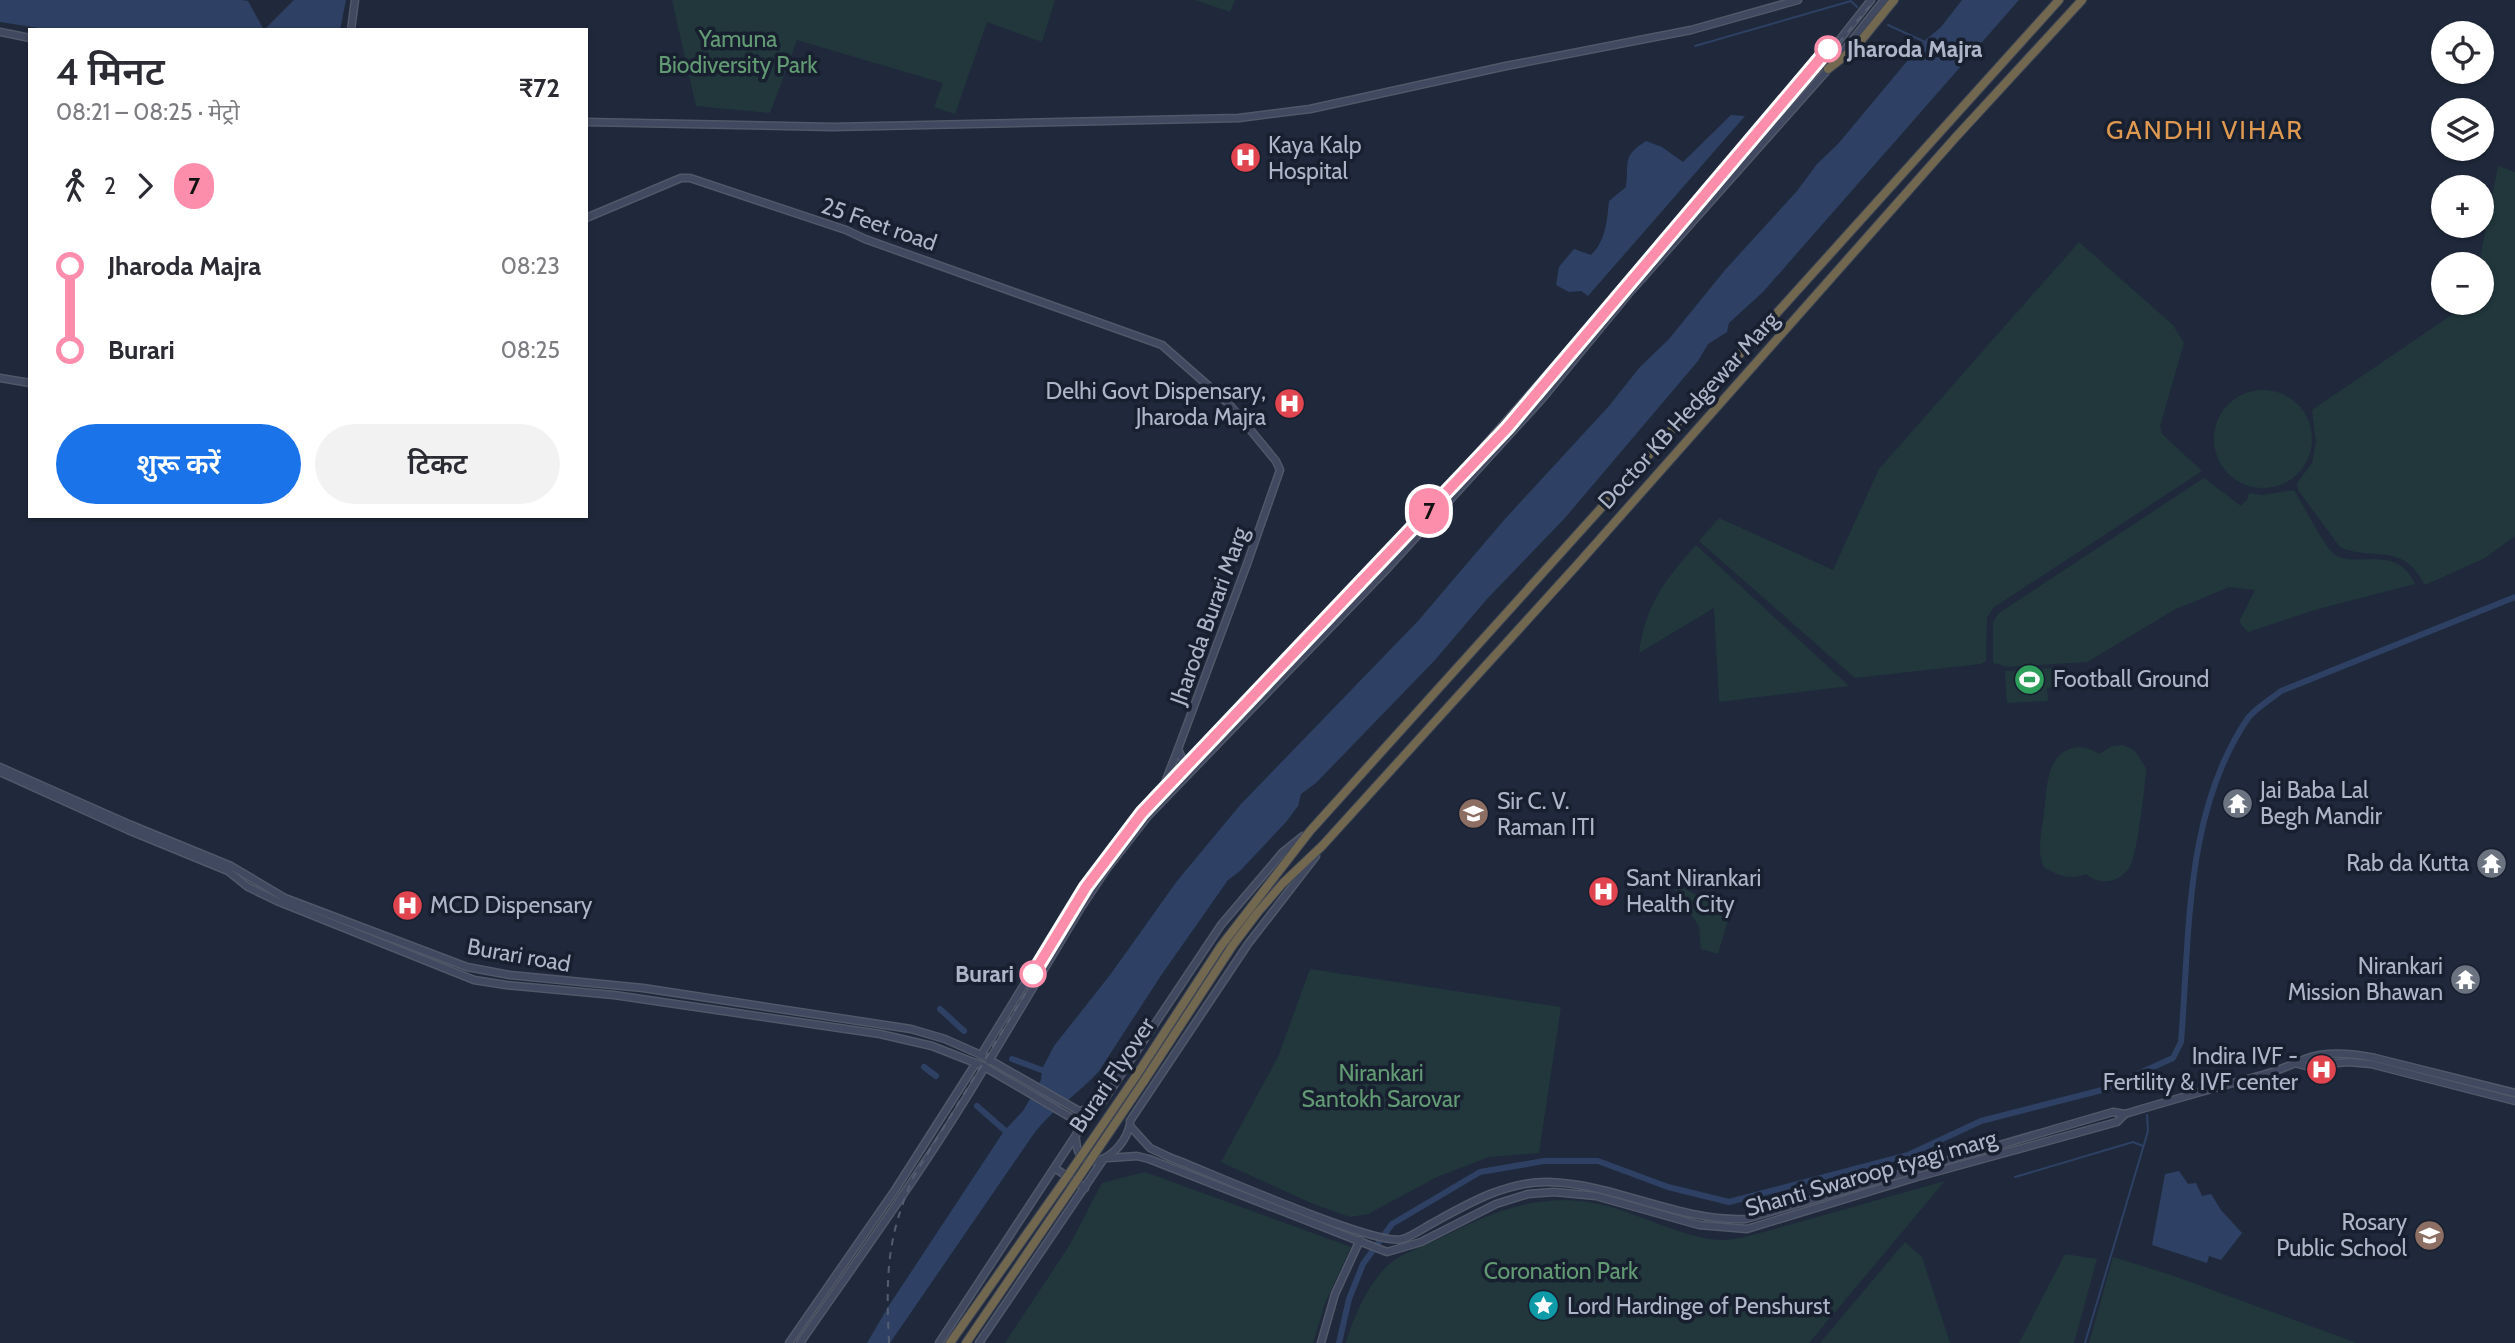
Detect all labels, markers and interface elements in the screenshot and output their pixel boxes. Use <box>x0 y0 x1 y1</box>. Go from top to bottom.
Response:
map controls <box>2431 21 2494 315</box>
button: locate <box>2431 21 2494 84</box>
park label: Yamuna Biodiversity Park <box>658 25 818 79</box>
place label: Jharoda Majra <box>1846 35 1983 63</box>
marker: Jharoda Majra <box>1815 36 1841 62</box>
text: 4 मिनट <box>56 48 165 95</box>
text: ₹72 <box>519 72 560 104</box>
text: 08:21 – 08:25 · मेट्रो <box>56 98 240 126</box>
button: layers <box>2431 98 2494 161</box>
district label: GANDHI VIHAR <box>2106 114 2304 146</box>
place label: Kaya Kalp Hospital <box>1268 131 1362 185</box>
hospital icon: Kaya Kalp Hospital <box>1228 141 1262 175</box>
icon: walk <box>56 167 94 205</box>
icon: forward <box>126 167 164 205</box>
text: 7 <box>188 171 200 200</box>
text: 2 <box>104 172 116 200</box>
button: + <box>2431 175 2494 238</box>
street label: 25 Feet road <box>817 191 941 257</box>
text: Jharoda Majra <box>108 250 261 282</box>
text: 08:23 <box>501 252 560 280</box>
button: − <box>2431 252 2494 315</box>
street label: Doctor KB Hedgewar Marg <box>1592 305 1785 515</box>
text: Burari <box>108 334 175 366</box>
text: 08:25 <box>501 336 560 364</box>
place label: Delhi Govt Dispensary, Jharoda Majra <box>1046 377 1266 431</box>
hospital icon: Delhi Govt Dispensary, Jharoda Majra <box>1272 387 1306 421</box>
button: शुरू करें <box>56 424 301 504</box>
button: टिकट <box>315 424 560 504</box>
line badge: 7 <box>1406 488 1452 534</box>
text: 7 <box>1423 496 1435 525</box>
street label: Jharoda Burari Marg <box>1164 523 1254 710</box>
sports icon: Football Ground <box>2013 662 2047 696</box>
place label: Football Ground <box>2053 665 2209 693</box>
place label: Jai Baba Lal Begh Mandir <box>2259 776 2383 830</box>
temple icon: Jai Baba Lal Begh Mandir <box>2220 786 2254 820</box>
place label: Sir C. V. Raman ITI <box>1497 787 1595 841</box>
school or university icon: Sir C. V. Raman ITI <box>1457 797 1491 831</box>
temple icon: Rab da Kutta <box>2475 846 2509 880</box>
place label: Rab da Kutta <box>2346 849 2469 877</box>
place label: Sant Nirankari Health City <box>1626 864 1761 918</box>
hospital icon: Sant Nirankari Health City <box>1586 874 1620 908</box>
hospital icon: MCD Dispensary <box>390 888 424 922</box>
place label: MCD Dispensary <box>430 891 593 919</box>
street label: Burari road <box>465 932 573 978</box>
place label: Nirankari Mission Bhawan <box>2288 952 2443 1006</box>
place label: Burari <box>955 960 1014 988</box>
marker: Burari <box>1020 961 1046 987</box>
temple icon: Nirankari Mission Bhawan <box>2449 962 2483 996</box>
street label: Burari Flyover <box>1063 1012 1161 1138</box>
place label: Indira IVF - Fertility & IVF center <box>2103 1042 2299 1096</box>
hospital icon: Indira IVF - Fertility & IVF center <box>2304 1052 2338 1086</box>
park label: Nirankari Santokh Sarovar <box>1302 1059 1461 1113</box>
street label: Shanti Swaroop tyagi marg <box>1742 1124 2000 1222</box>
place label: Rosary Public School <box>2276 1208 2408 1262</box>
school or university icon: Rosary Public School <box>2413 1218 2447 1252</box>
park label: Coronation Park <box>1484 1257 1639 1285</box>
place icon: Lord Hardinge of Penshurst <box>1527 1289 1561 1323</box>
place label: Lord Hardinge of Penshurst <box>1567 1292 1830 1320</box>

